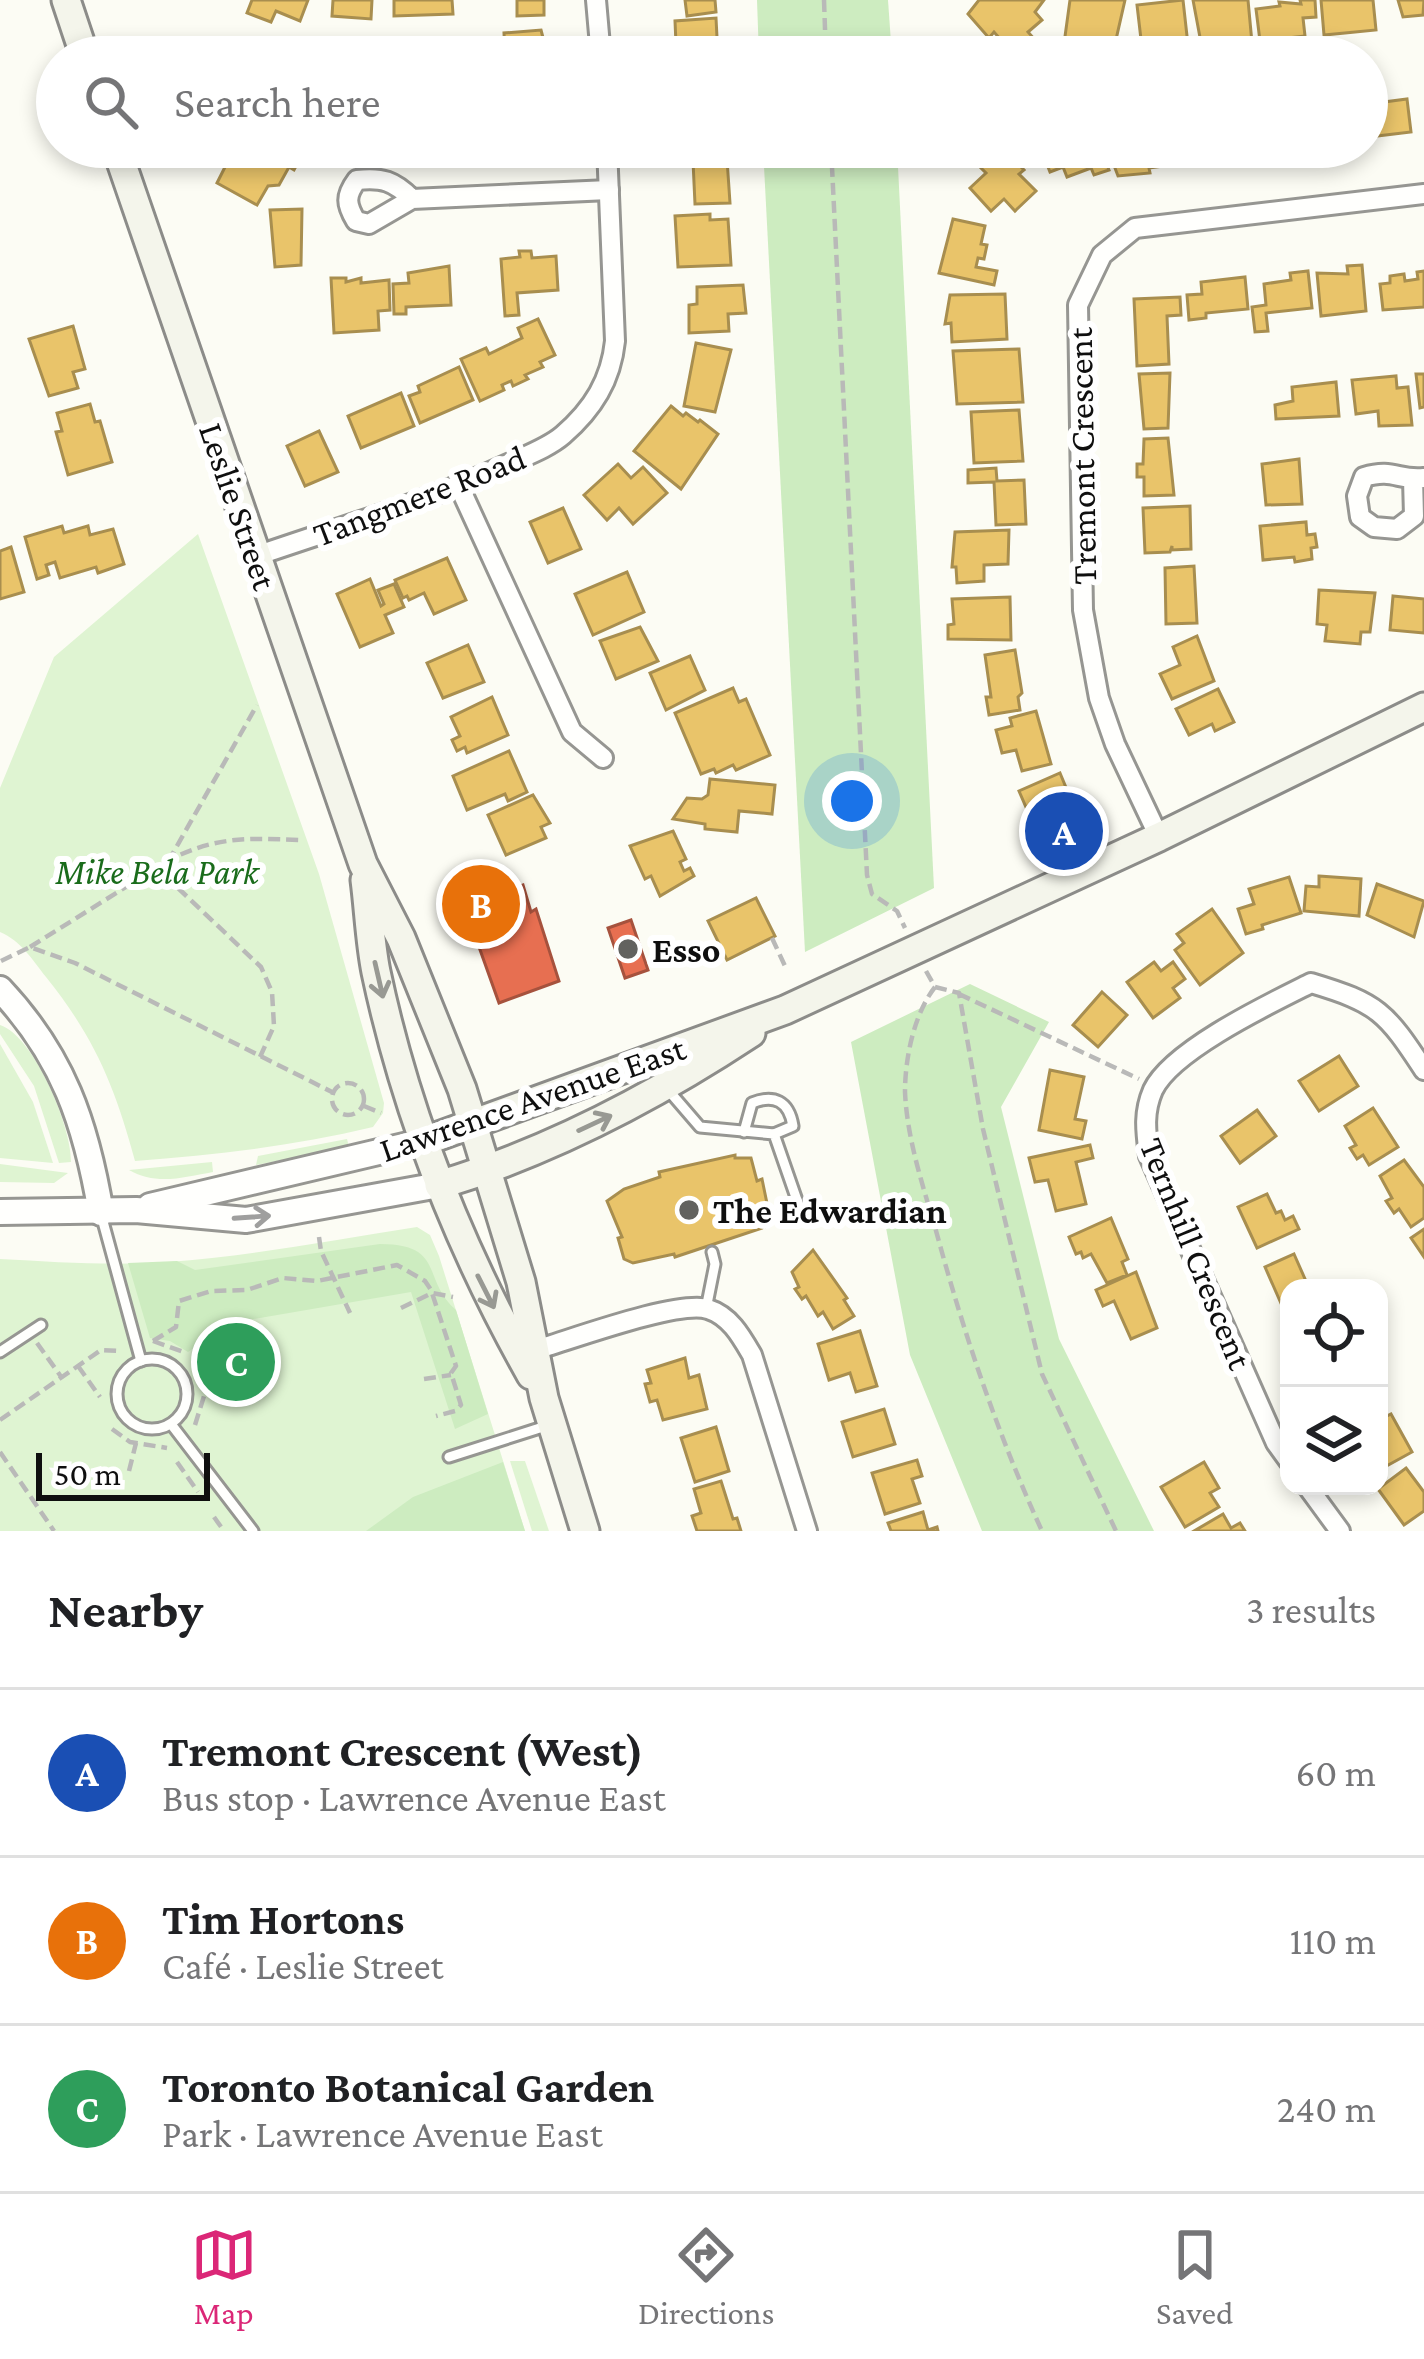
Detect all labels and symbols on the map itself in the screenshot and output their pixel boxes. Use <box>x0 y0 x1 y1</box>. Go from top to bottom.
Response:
street label: Tremont Crescent <box>1060 326 1104 585</box>
street label: Leslie Street <box>191 418 286 596</box>
street label: Tangmere Road <box>308 437 531 555</box>
your location <box>822 771 882 831</box>
pin: A <box>1025 786 1103 876</box>
park label: Mike Bela Park <box>54 852 260 892</box>
pin: B <box>442 859 520 949</box>
place label: Esso <box>652 930 721 970</box>
marker: Esso <box>615 936 641 962</box>
one-way arrow <box>369 960 391 998</box>
street label: Lawrence Avenue East <box>374 1028 691 1170</box>
one-way arrow <box>576 1111 612 1133</box>
street label: Ternhill Crescent <box>1132 1132 1261 1376</box>
place label: The Edwardian <box>713 1191 947 1231</box>
marker: The Edwardian <box>676 1197 702 1223</box>
one-way arrow <box>232 1206 271 1229</box>
one-way arrow <box>475 1274 498 1309</box>
pin: C <box>197 1317 275 1407</box>
scale bar <box>36 1447 210 1500</box>

